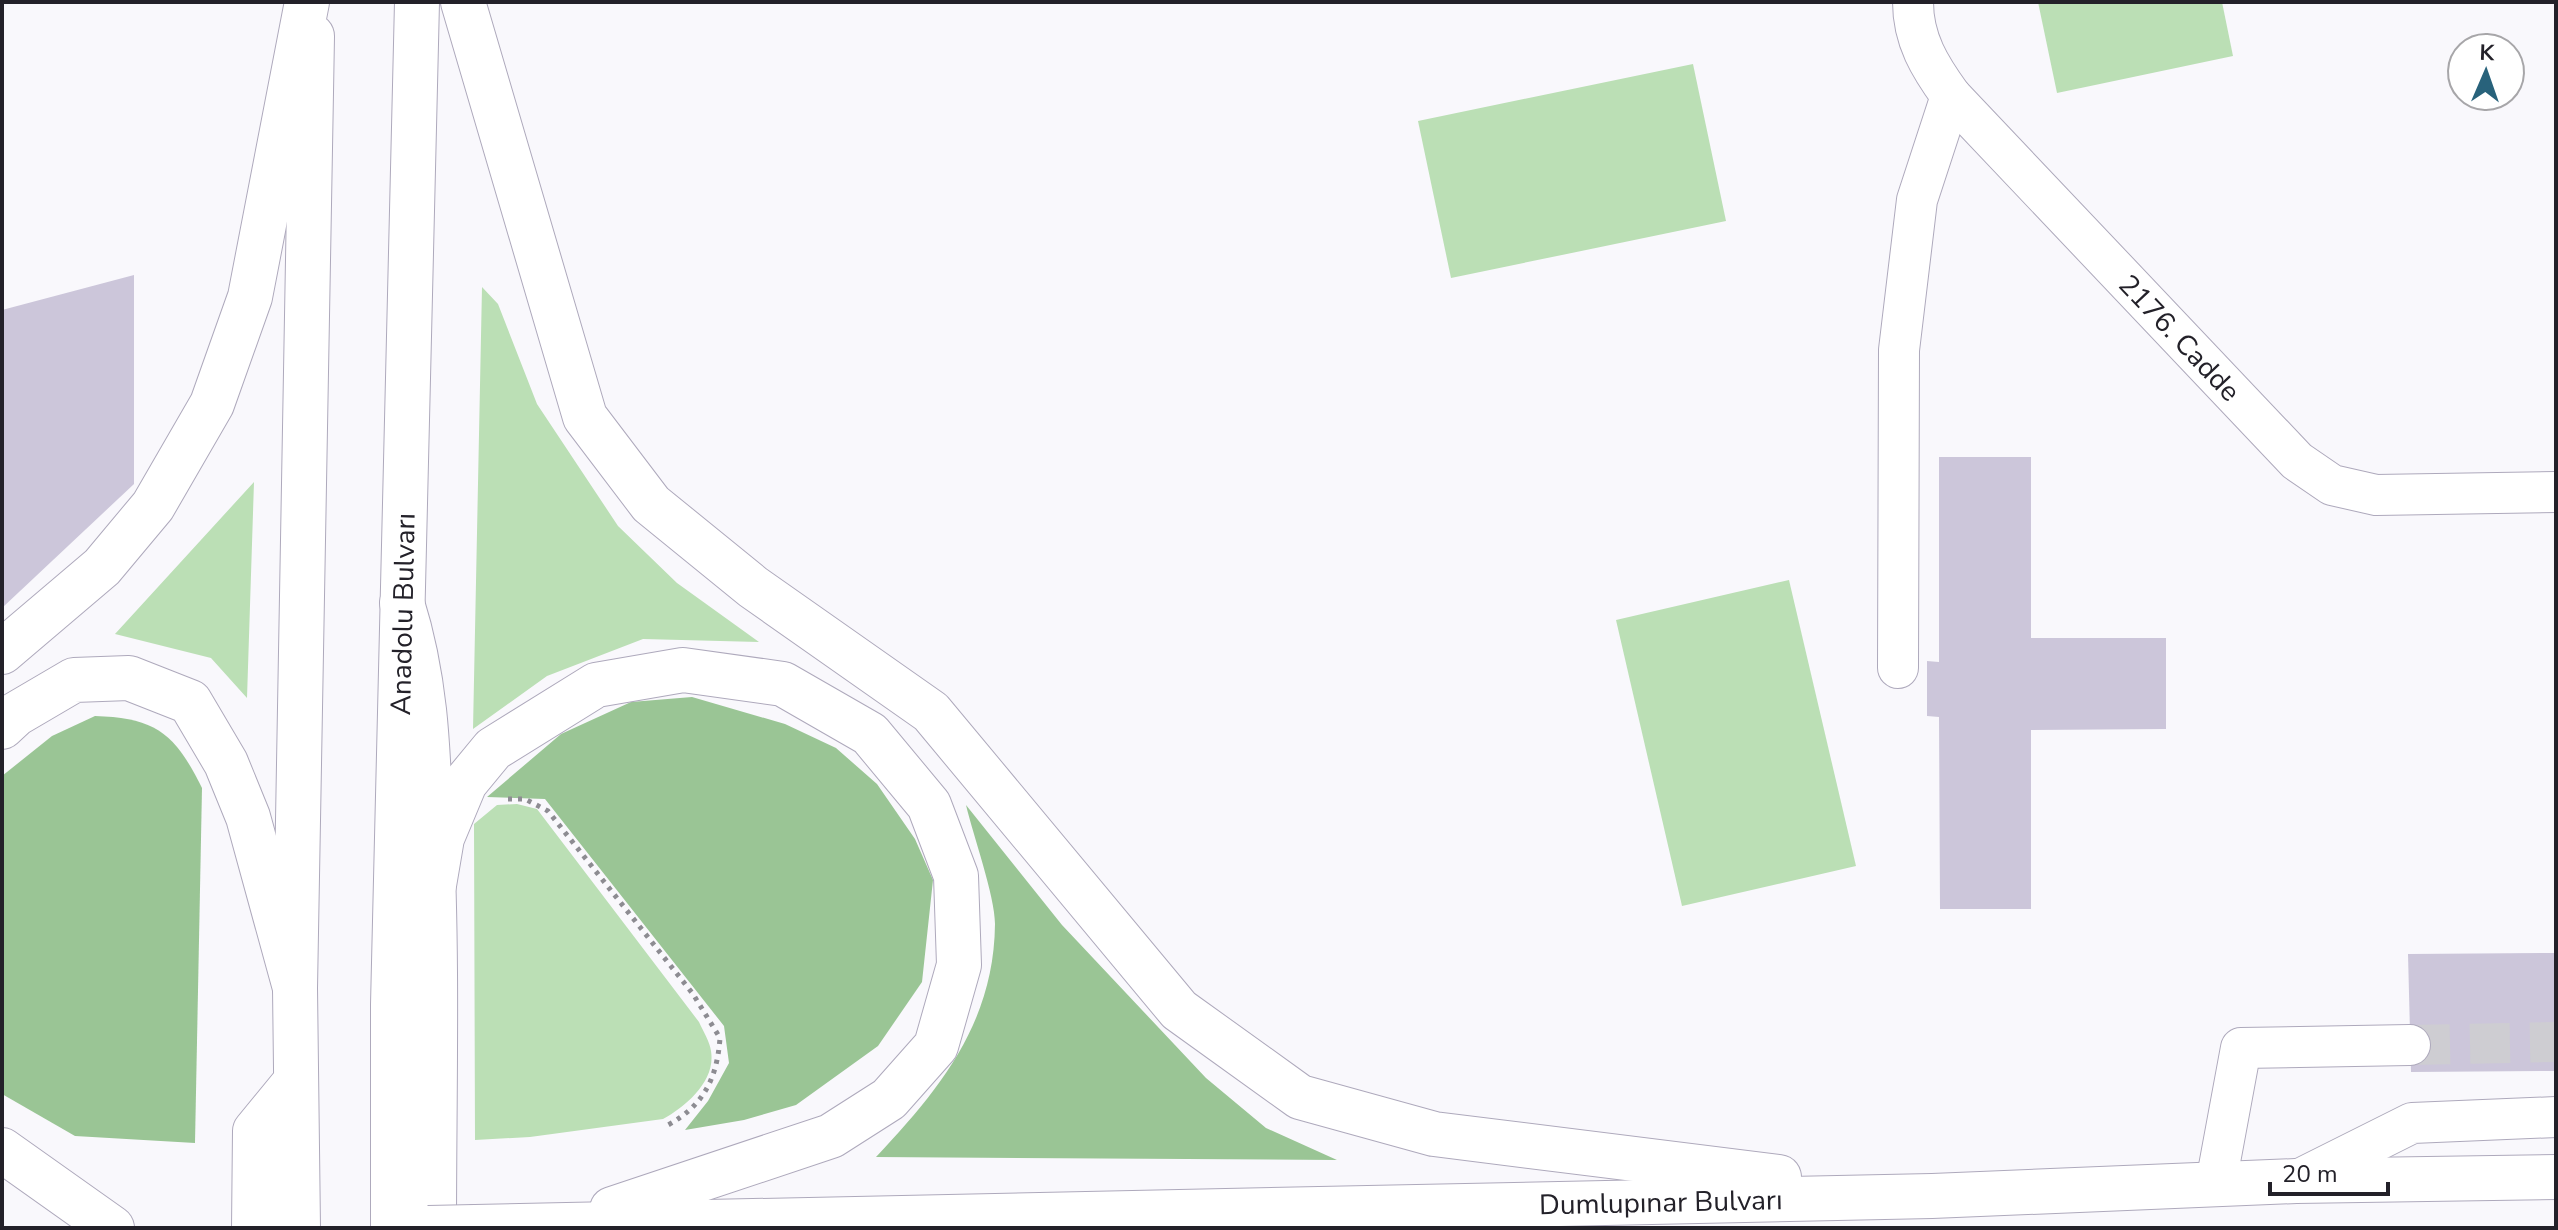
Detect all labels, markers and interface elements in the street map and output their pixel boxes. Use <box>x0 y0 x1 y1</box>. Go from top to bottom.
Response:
north arrow <box>2446 32 2526 112</box>
text: K <box>2479 38 2496 68</box>
street label: 2176. Cadde <box>2110 266 2249 410</box>
street label: Anadolu Bulvarı <box>382 512 425 716</box>
scale bar <box>2270 1146 2388 1196</box>
text: 20 m <box>2282 1158 2338 1190</box>
street label: Dumlupınar Bulvarı <box>1539 1181 1783 1224</box>

